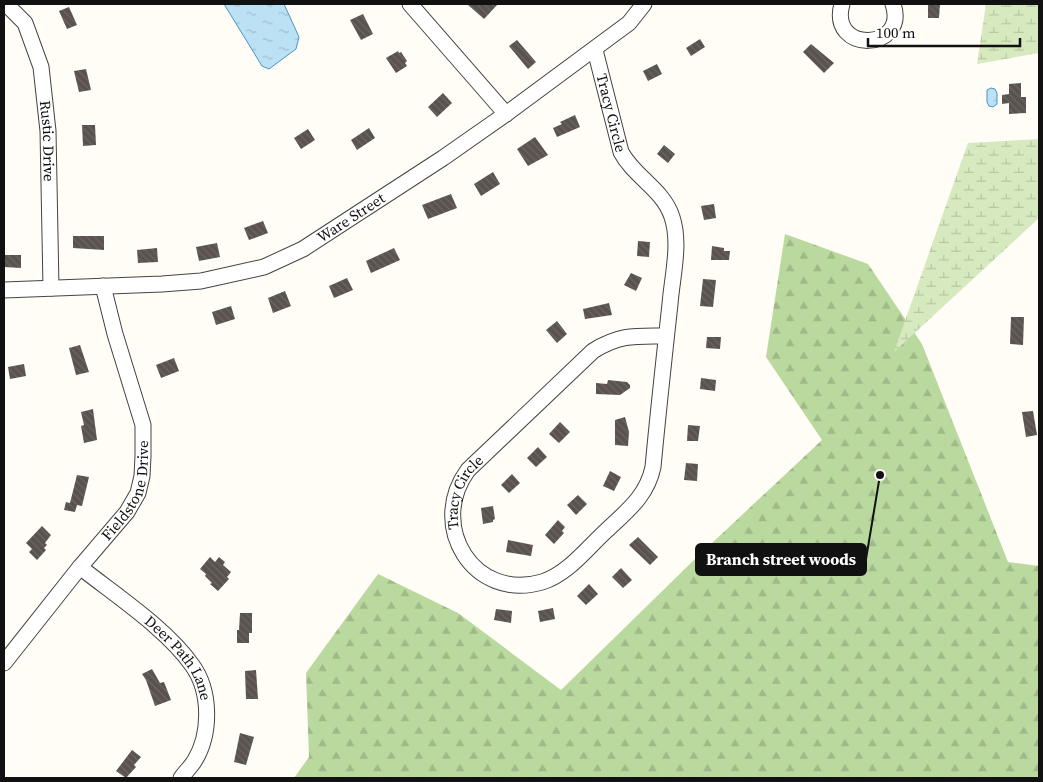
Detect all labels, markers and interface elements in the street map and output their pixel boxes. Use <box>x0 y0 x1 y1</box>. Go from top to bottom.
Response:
scale bar <box>868 15 1020 47</box>
text: 100 m <box>876 22 916 43</box>
street label: Tracy Circle <box>591 71 632 155</box>
street label: Rustic Drive <box>35 99 60 182</box>
street label: Ware Street <box>313 187 389 247</box>
street label: Fieldstone Drive <box>96 440 153 545</box>
street label: Tracy Circle <box>442 450 488 531</box>
callout: Branch street woods <box>696 544 866 575</box>
text: Branch street woods <box>706 548 856 570</box>
street label: Deer Path Lane <box>140 610 217 702</box>

